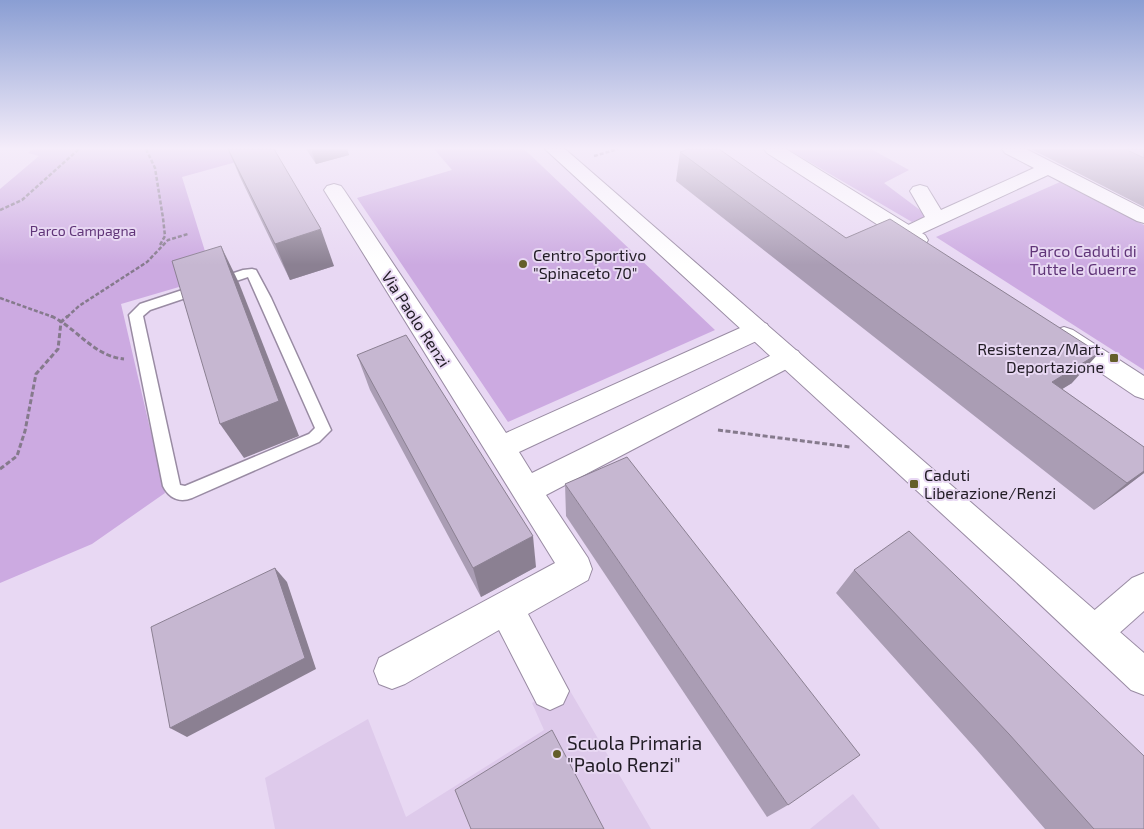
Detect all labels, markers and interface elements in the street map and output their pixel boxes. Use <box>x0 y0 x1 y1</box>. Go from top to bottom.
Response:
park label: Parco Campagna <box>30 222 136 239</box>
park label: Parco Caduti di Tutte le Guerre <box>1029 241 1137 278</box>
place label: Centro Sportivo "Spinaceto 70" <box>533 245 646 282</box>
marker: Centro Sportivo "Spinaceto 70" <box>517 258 529 270</box>
street label: Via Paolo Renzi <box>378 267 454 370</box>
place label: Resistenza/Mart. Deportazione <box>977 339 1104 376</box>
marker: Resistenza/Mart. Deportazione <box>1108 352 1120 364</box>
place label: Caduti Liberazione/Renzi <box>924 465 1056 502</box>
marker: Caduti Liberazione/Renzi <box>908 478 920 490</box>
place label: Scuola Primaria "Paolo Renzi" <box>567 731 702 776</box>
marker: Scuola Primaria "Paolo Renzi" <box>551 748 563 760</box>

